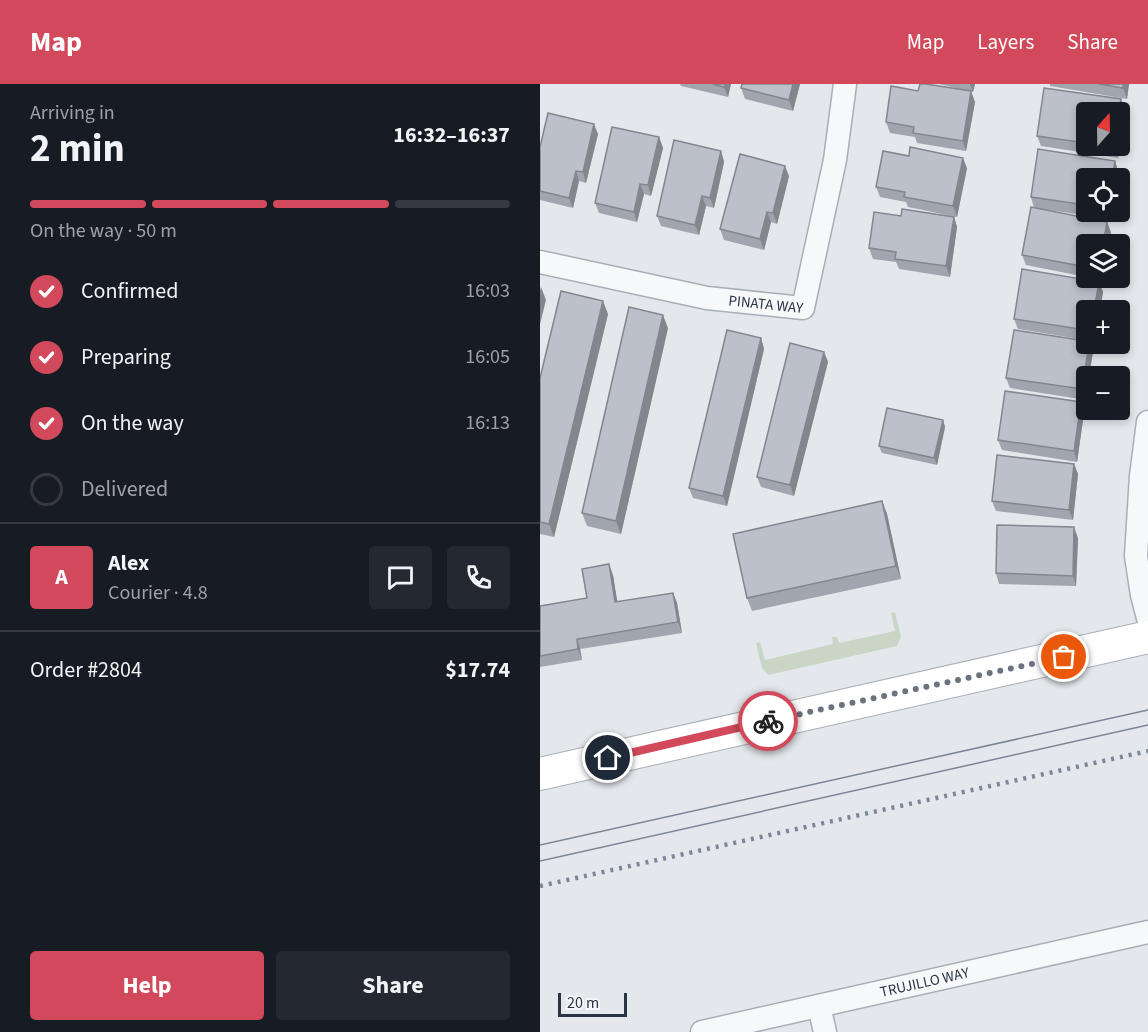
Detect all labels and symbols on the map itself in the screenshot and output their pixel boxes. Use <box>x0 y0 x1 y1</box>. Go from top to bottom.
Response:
north arrow <box>1076 102 1130 156</box>
street label: PINATA WAY <box>727 290 805 319</box>
pin <box>1038 631 1089 682</box>
courier <box>738 691 798 751</box>
pin <box>582 732 633 783</box>
street label: TRUJILLO WAY <box>878 962 972 1003</box>
scale bar <box>558 990 627 1018</box>

